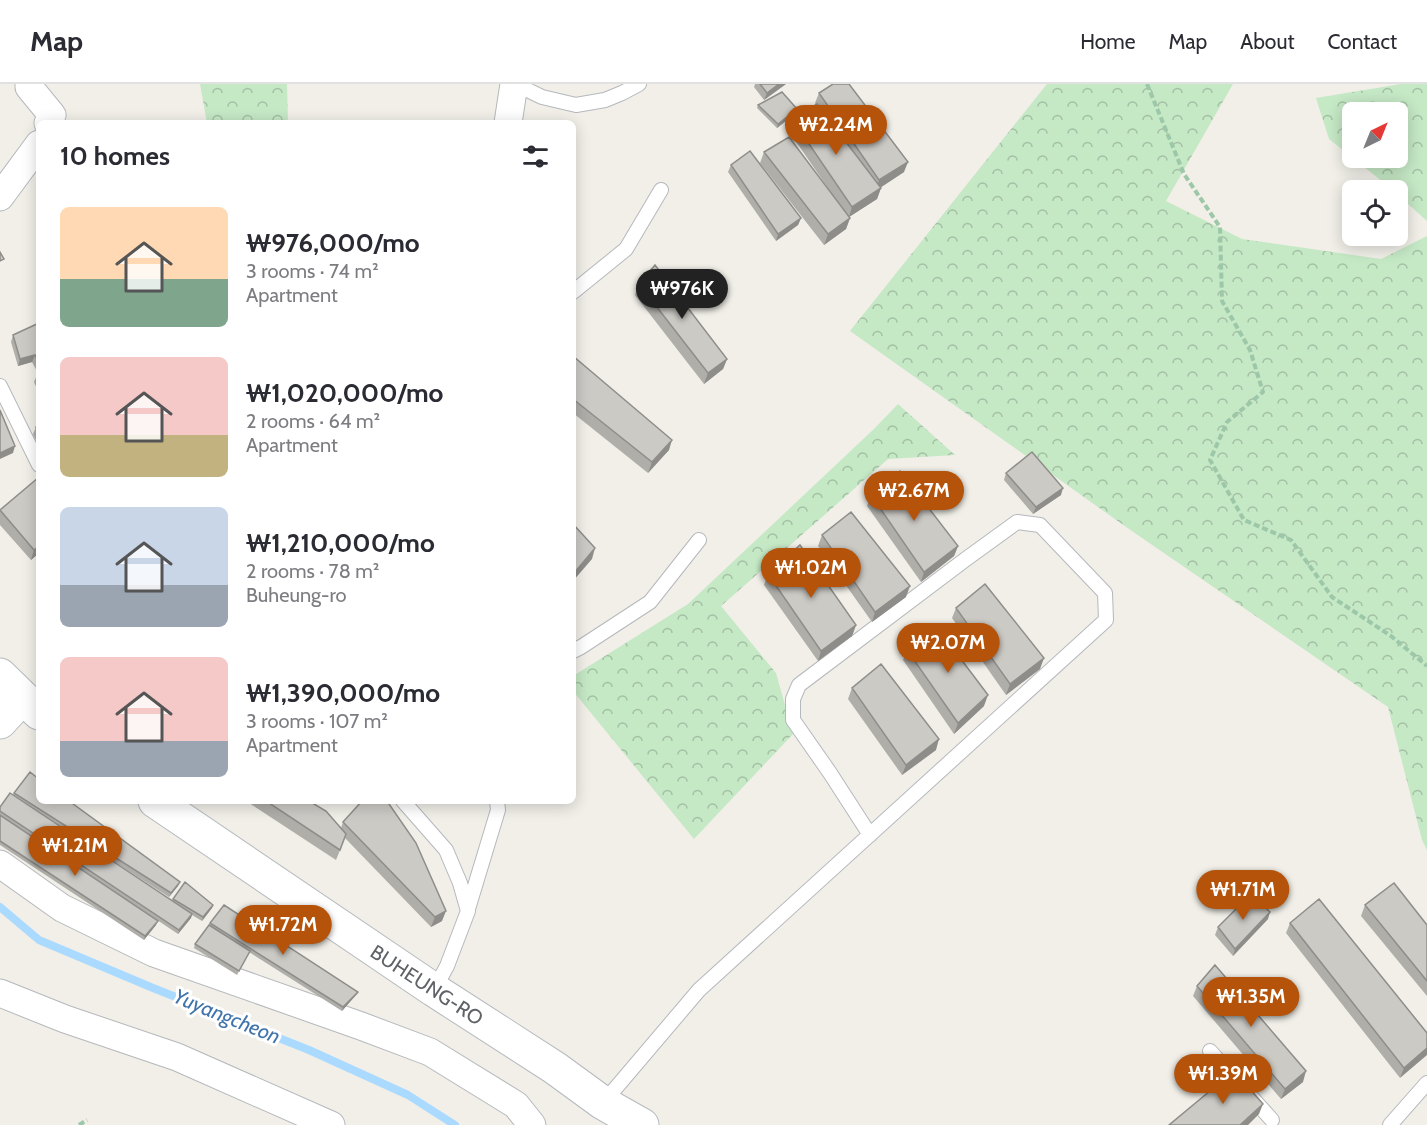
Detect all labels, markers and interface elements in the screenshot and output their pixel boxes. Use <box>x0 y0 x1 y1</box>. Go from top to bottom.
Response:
text: Map <box>30 24 83 58</box>
text: Home <box>1080 29 1136 54</box>
text: Map <box>1169 29 1207 54</box>
text: About <box>1240 29 1294 54</box>
text: Contact <box>1327 29 1397 54</box>
north arrow <box>1342 102 1408 168</box>
map controls <box>1342 102 1408 246</box>
pin: ₩2.24M <box>787 105 885 156</box>
text: ₩2.24M <box>799 112 873 136</box>
text: 10 homes <box>60 140 170 172</box>
icon: filters <box>519 140 552 173</box>
button: locate <box>1342 180 1408 246</box>
text: ₩976,000/mo <box>246 227 420 259</box>
icon: home <box>108 231 180 303</box>
text: 3 rooms · 74 m² <box>246 259 379 283</box>
pin: ₩976K <box>640 269 724 320</box>
text: ₩976K <box>650 276 714 300</box>
text: Apartment <box>246 283 338 307</box>
text: ₩1,020,000/mo <box>246 377 443 409</box>
icon: home <box>108 381 180 453</box>
text: 2 rooms · 64 m² <box>246 409 380 433</box>
text: Apartment <box>246 433 338 457</box>
pin: ₩2.67M <box>865 471 963 522</box>
text: ₩2.67M <box>878 478 950 502</box>
text: ₩1,210,000/mo <box>246 527 435 559</box>
icon: home <box>108 531 180 603</box>
pin: ₩1.02M <box>762 548 860 599</box>
text: ₩1.02M <box>775 555 847 579</box>
text: 2 rooms · 78 m² <box>246 559 379 583</box>
text: Buheung-ro <box>246 583 347 607</box>
pin: ₩2.07M <box>899 623 997 674</box>
text: ₩2.07M <box>911 630 985 654</box>
text: ₩1,390,000/mo <box>246 677 440 709</box>
icon: home <box>108 681 180 753</box>
text: 3 rooms · 107 m² <box>246 709 388 733</box>
text: Apartment <box>246 733 338 757</box>
pin: ₩1.21M <box>26 826 124 877</box>
text: ₩1.21M <box>42 833 108 857</box>
pin: ₩1.71M <box>1194 870 1292 921</box>
text: ₩1.71M <box>1210 877 1276 901</box>
pin: ₩1.72M <box>234 905 332 956</box>
text: ₩1.72M <box>249 912 317 936</box>
street label: BUHEUNG-RO <box>366 940 488 1030</box>
pin: ₩1.35M <box>1202 977 1300 1028</box>
water label: Yuyangcheon <box>170 983 284 1049</box>
text: ₩1.35M <box>1216 984 1286 1008</box>
pin: ₩1.39M <box>1174 1054 1272 1105</box>
text: ₩1.39M <box>1188 1061 1258 1085</box>

